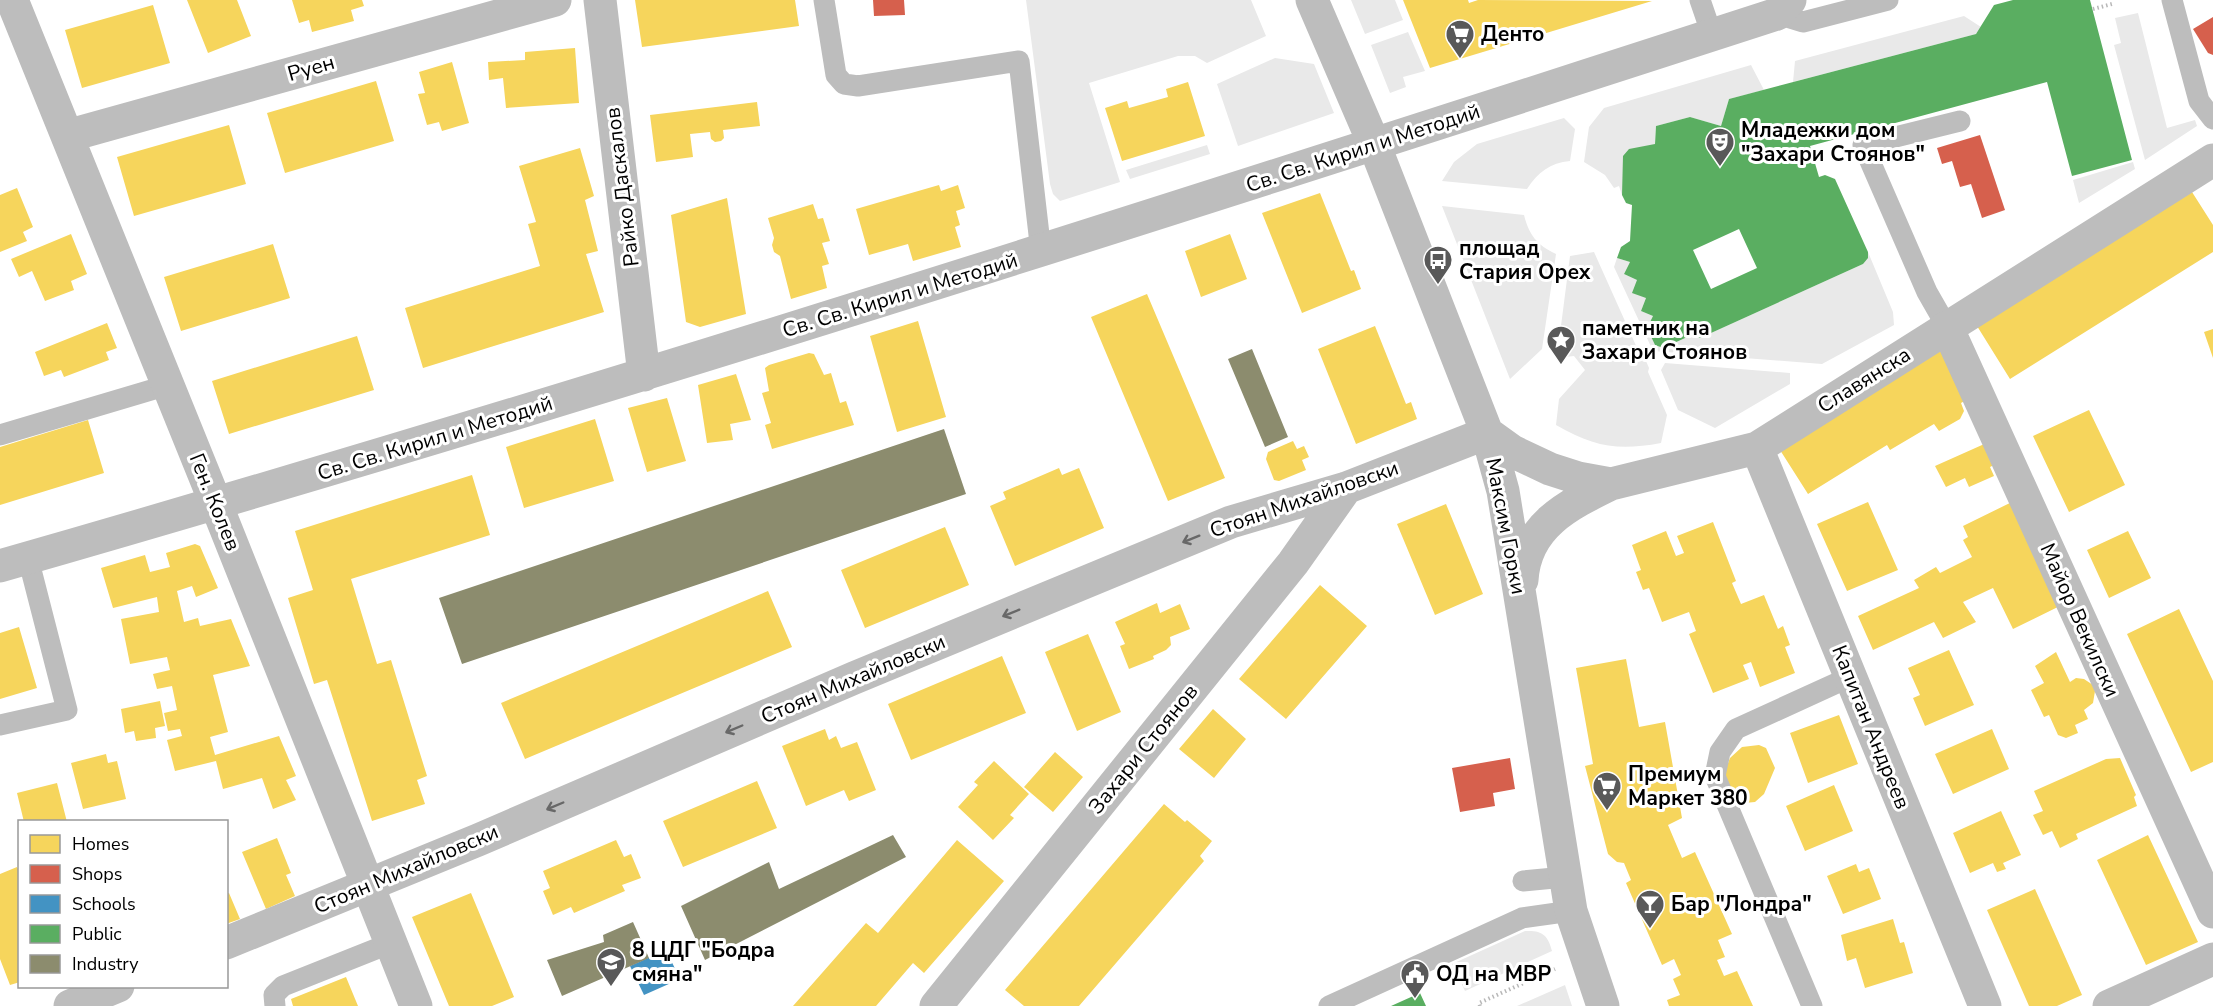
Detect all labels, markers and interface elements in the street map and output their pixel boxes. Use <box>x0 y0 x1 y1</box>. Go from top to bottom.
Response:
supermarket icon: Денто <box>1444 18 1476 60</box>
place label: Денто <box>1481 20 1544 48</box>
street label: Руен <box>284 48 338 88</box>
street label: Св. Св. Кирил и Методий <box>1242 97 1484 199</box>
street label: Райко Даскалов <box>598 106 646 268</box>
place label: Младежки дом "Захари Стоянов" <box>1741 116 1925 168</box>
theatre icon: Младежки дом "Захари Стоянов" <box>1704 126 1736 168</box>
place label: площад Стария Орех <box>1459 234 1591 286</box>
bus stop icon: площад Стария Орех <box>1422 244 1454 286</box>
street label: Св. Св. Кирил и Методий <box>779 246 1021 344</box>
place label: паметник на Захари Стоянов <box>1582 314 1747 366</box>
place icon: паметник на Захари Стоянов <box>1545 324 1577 366</box>
street label: Славянска <box>1812 340 1916 420</box>
street label: Св. Св. Кирил и Методий <box>314 389 556 487</box>
street label: Ген. Колев <box>183 449 247 555</box>
street label: Стоян Михайловски <box>1206 454 1402 544</box>
street label: Максим Горки <box>1479 455 1533 597</box>
one-way arrow <box>1182 534 1201 545</box>
street label: Майор Векилски <box>2034 539 2126 701</box>
one-way arrow <box>1002 608 1020 619</box>
street label: Стоян Михайловски <box>756 627 950 731</box>
street label: Капитан Андреев <box>1825 641 1917 813</box>
street label: Захари Стоянов <box>1082 678 1204 820</box>
one-way arrow <box>725 724 744 735</box>
place label: Премиум Маркет 380 <box>1628 760 1748 812</box>
supermarket icon: Премиум Маркет 380 <box>1591 770 1623 812</box>
one-way arrow <box>546 801 565 812</box>
street label: Стоян Михайловски <box>309 817 503 921</box>
legend <box>18 820 228 988</box>
text: Homes <box>72 832 129 856</box>
text: Shops <box>72 862 122 886</box>
bar icon: Бар "Лондра" <box>1634 888 1666 930</box>
place label: Бар "Лондра" <box>1671 890 1812 918</box>
text: Schools <box>72 892 136 916</box>
text: Public <box>72 922 122 946</box>
place label: 8 ЦДГ "Бодра смяна" <box>632 936 775 988</box>
school or university icon: 8 ЦДГ "Бодра смяна" <box>595 946 627 988</box>
text: Industry <box>72 952 139 976</box>
public building icon: ОД на МВР <box>1399 958 1431 1000</box>
place label: ОД на МВР <box>1436 960 1551 988</box>

